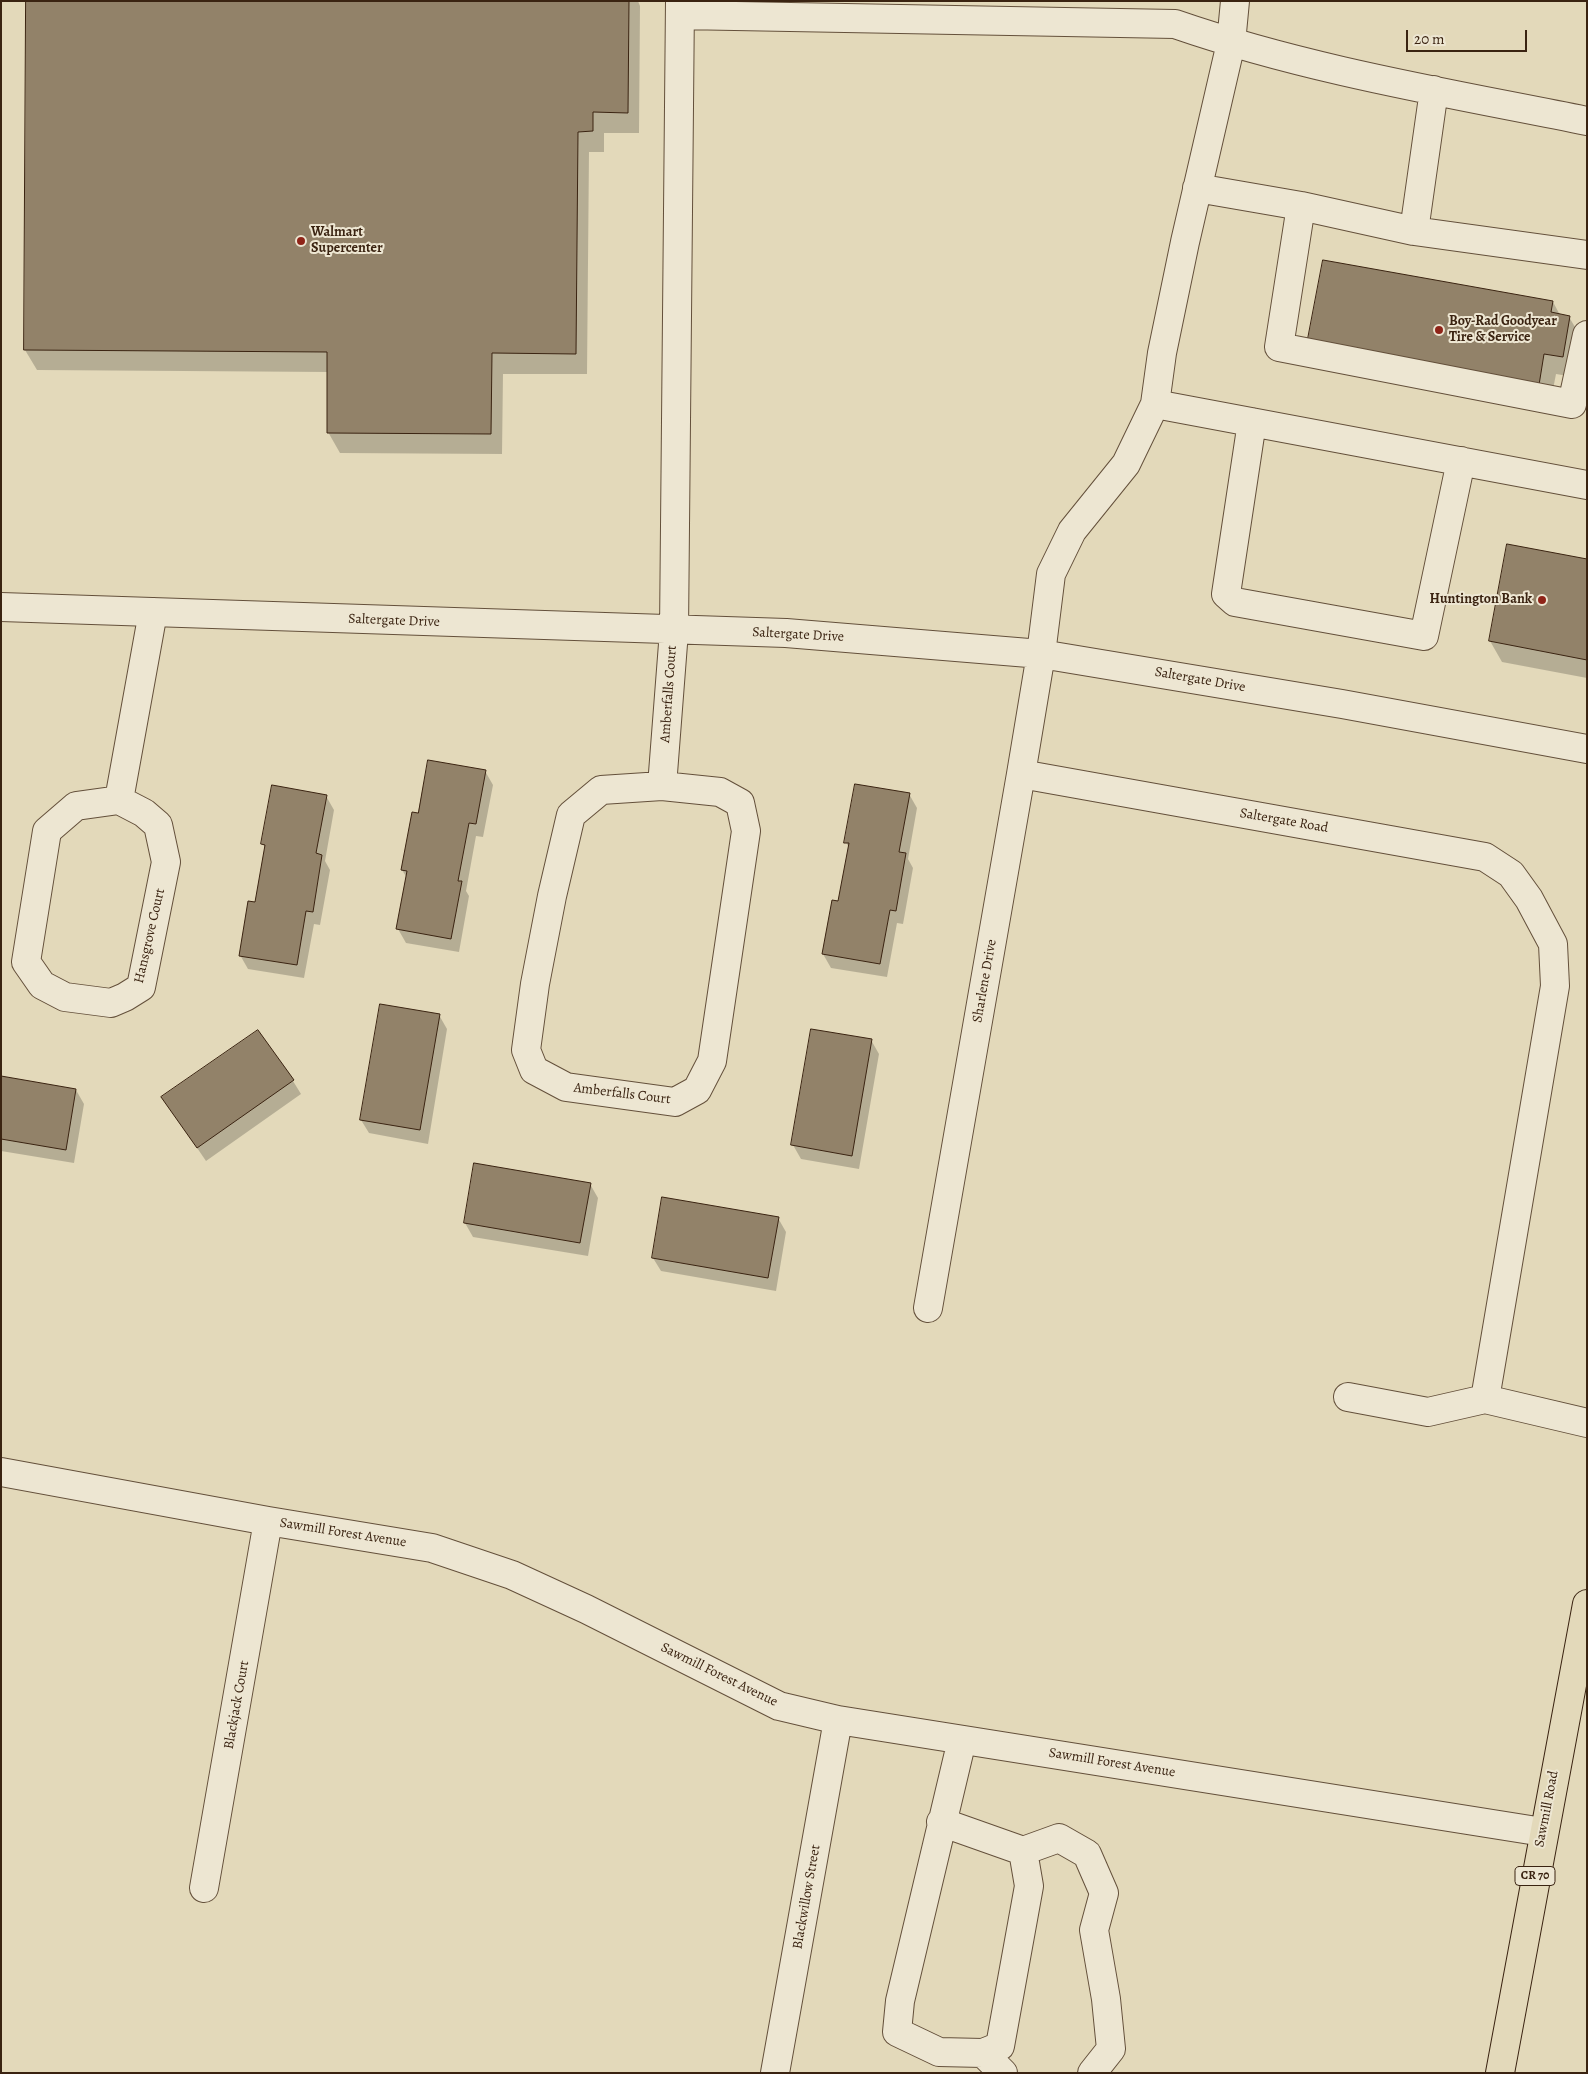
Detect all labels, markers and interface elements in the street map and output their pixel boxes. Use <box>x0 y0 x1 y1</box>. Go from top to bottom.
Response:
scale bar <box>1408 20 1529 52</box>
text: 20 m <box>1414 29 1445 49</box>
place label: Walmart Supercenter <box>311 225 383 258</box>
marker: Walmart Supercenter <box>295 235 307 247</box>
place label: Boy-Rad Goodyear Tire & Service <box>1449 314 1557 347</box>
marker: Boy-Rad Goodyear Tire & Service <box>1433 324 1445 336</box>
place label: Huntington Bank <box>1430 592 1532 608</box>
marker: Huntington Bank <box>1536 594 1548 606</box>
street label: Saltergate Drive <box>348 611 440 631</box>
street label: Saltergate Drive <box>752 624 844 646</box>
street label: Amberfalls Court <box>657 645 681 743</box>
street label: Saltergate Drive <box>1153 664 1247 696</box>
street label: Saltergate Road <box>1238 805 1330 837</box>
street label: Hansgrove Court <box>131 887 169 985</box>
street label: Sharlene Drive <box>969 938 1001 1024</box>
street label: Amberfalls Court <box>573 1080 671 1108</box>
street label: Sawmill Forest Avenue <box>278 1515 408 1551</box>
street label: Sawmill Forest Avenue <box>658 1639 780 1711</box>
street label: Blackjack Court <box>221 1659 253 1751</box>
street label: Sawmill Forest Avenue <box>1047 1745 1177 1781</box>
street label: Sawmill Road <box>1531 1769 1563 1849</box>
street label: Blackwillow Street <box>790 1844 824 1950</box>
road number: CR 70 <box>1515 1866 1555 1885</box>

